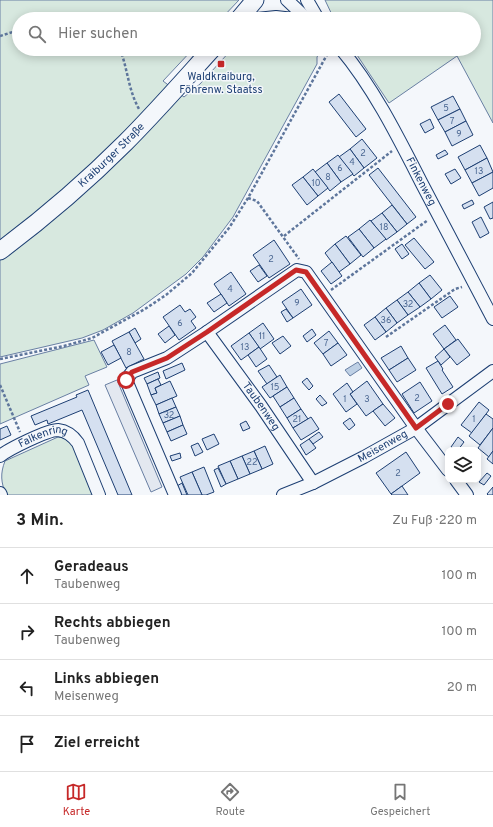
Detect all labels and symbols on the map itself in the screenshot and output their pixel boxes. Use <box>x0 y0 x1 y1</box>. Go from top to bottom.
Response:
marker: Waldkraiburg, Föhrenw. Staatss <box>216 59 226 69</box>
place label: Waldkraiburg, Föhrenw. Staatss <box>179 70 263 97</box>
house number: 5 <box>443 103 449 114</box>
house number: 7 <box>450 116 455 127</box>
street label: Kraiburger Straße <box>75 120 148 191</box>
house number: 9 <box>456 129 462 140</box>
house number: 2 <box>360 148 366 159</box>
street label: Finkenweg <box>403 155 439 208</box>
house number: 4 <box>349 157 355 168</box>
house number: 6 <box>337 163 343 174</box>
house number: 13 <box>475 166 483 177</box>
house number: 8 <box>325 172 331 183</box>
house number: 10 <box>311 178 321 189</box>
house number: 18 <box>380 222 388 233</box>
house number: 2 <box>268 254 274 265</box>
house number: 4 <box>227 284 233 295</box>
house number: 9 <box>294 298 300 309</box>
house number: 32 <box>403 299 413 310</box>
house number: 36 <box>381 315 391 326</box>
house number: 6 <box>177 318 183 329</box>
house number: 11 <box>259 331 265 342</box>
house number: 7 <box>324 338 329 349</box>
house number: 13 <box>241 342 249 353</box>
house number: 8 <box>126 347 132 358</box>
route start <box>117 371 135 389</box>
street label: Taubenweg <box>239 379 283 434</box>
house number: 15 <box>271 382 279 393</box>
house number: 2 <box>414 393 420 404</box>
house number: 1 <box>343 394 347 405</box>
house number: 3 <box>364 394 370 405</box>
route end <box>439 395 457 413</box>
house number: 32 <box>164 410 174 421</box>
house number: 21 <box>293 414 301 425</box>
house number: 1 <box>472 414 476 425</box>
street label: Falkenring <box>16 423 70 451</box>
street label: Meisenweg <box>355 427 410 466</box>
house number: 22 <box>246 457 258 468</box>
house number: 2 <box>395 468 401 479</box>

